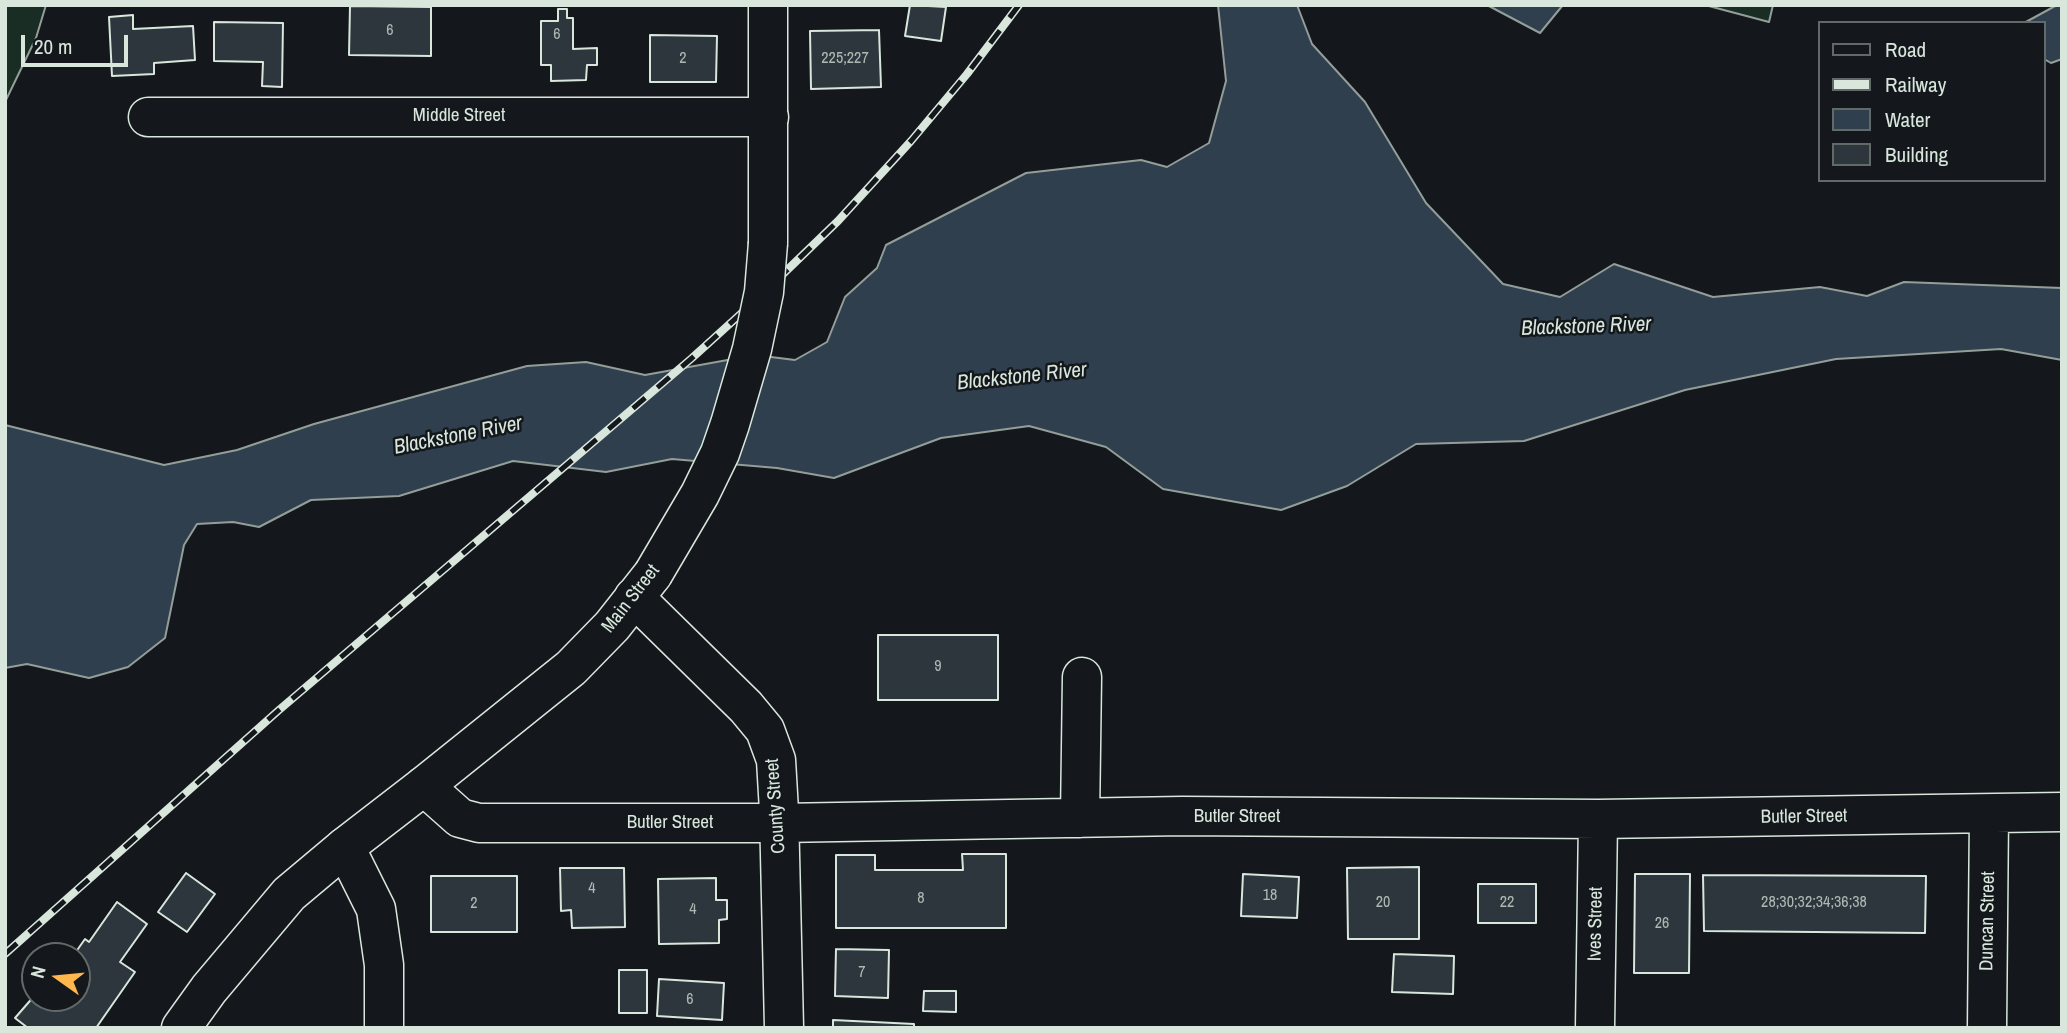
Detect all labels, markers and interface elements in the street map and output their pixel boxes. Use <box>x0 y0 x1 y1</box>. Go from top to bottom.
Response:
scale bar <box>24 21 131 65</box>
house number: 6 <box>386 21 394 41</box>
legend <box>1818 21 2046 182</box>
house number: 6 <box>553 25 561 45</box>
text: 20 m <box>34 32 72 61</box>
text: Road <box>1885 35 1926 64</box>
house number: 2 <box>679 49 687 69</box>
house number: 225;227 <box>821 49 869 69</box>
text: Railway <box>1885 70 1946 99</box>
street label: Middle Street <box>413 105 505 127</box>
text: Water <box>1885 105 1930 134</box>
text: Building <box>1885 140 1948 169</box>
water label: Blackstone River <box>1521 312 1651 342</box>
water label: Blackstone River <box>956 358 1088 396</box>
water label: Blackstone River <box>392 411 524 461</box>
street label: Main Street <box>597 560 665 638</box>
house number: 9 <box>934 657 942 677</box>
street label: County Street <box>761 758 791 854</box>
street label: Butler Street <box>1761 805 1847 829</box>
street label: Butler Street <box>1194 806 1280 828</box>
street label: Butler Street <box>627 812 713 834</box>
street label: Duncan Street <box>1976 871 2000 971</box>
house number: 4 <box>588 879 596 899</box>
house number: 18 <box>1263 886 1277 906</box>
street label: Ives Street <box>1584 887 1608 961</box>
house number: 8 <box>917 889 925 909</box>
house number: 20 <box>1376 893 1390 913</box>
house number: 22 <box>1500 893 1514 913</box>
house number: 28;30;32;34;36;38 <box>1761 893 1867 913</box>
house number: 2 <box>470 894 478 914</box>
house number: 4 <box>689 900 697 920</box>
house number: 26 <box>1655 914 1669 934</box>
north arrow <box>21 942 91 1012</box>
text: N <box>24 963 52 981</box>
house number: 7 <box>858 963 866 983</box>
house number: 6 <box>686 990 694 1010</box>

